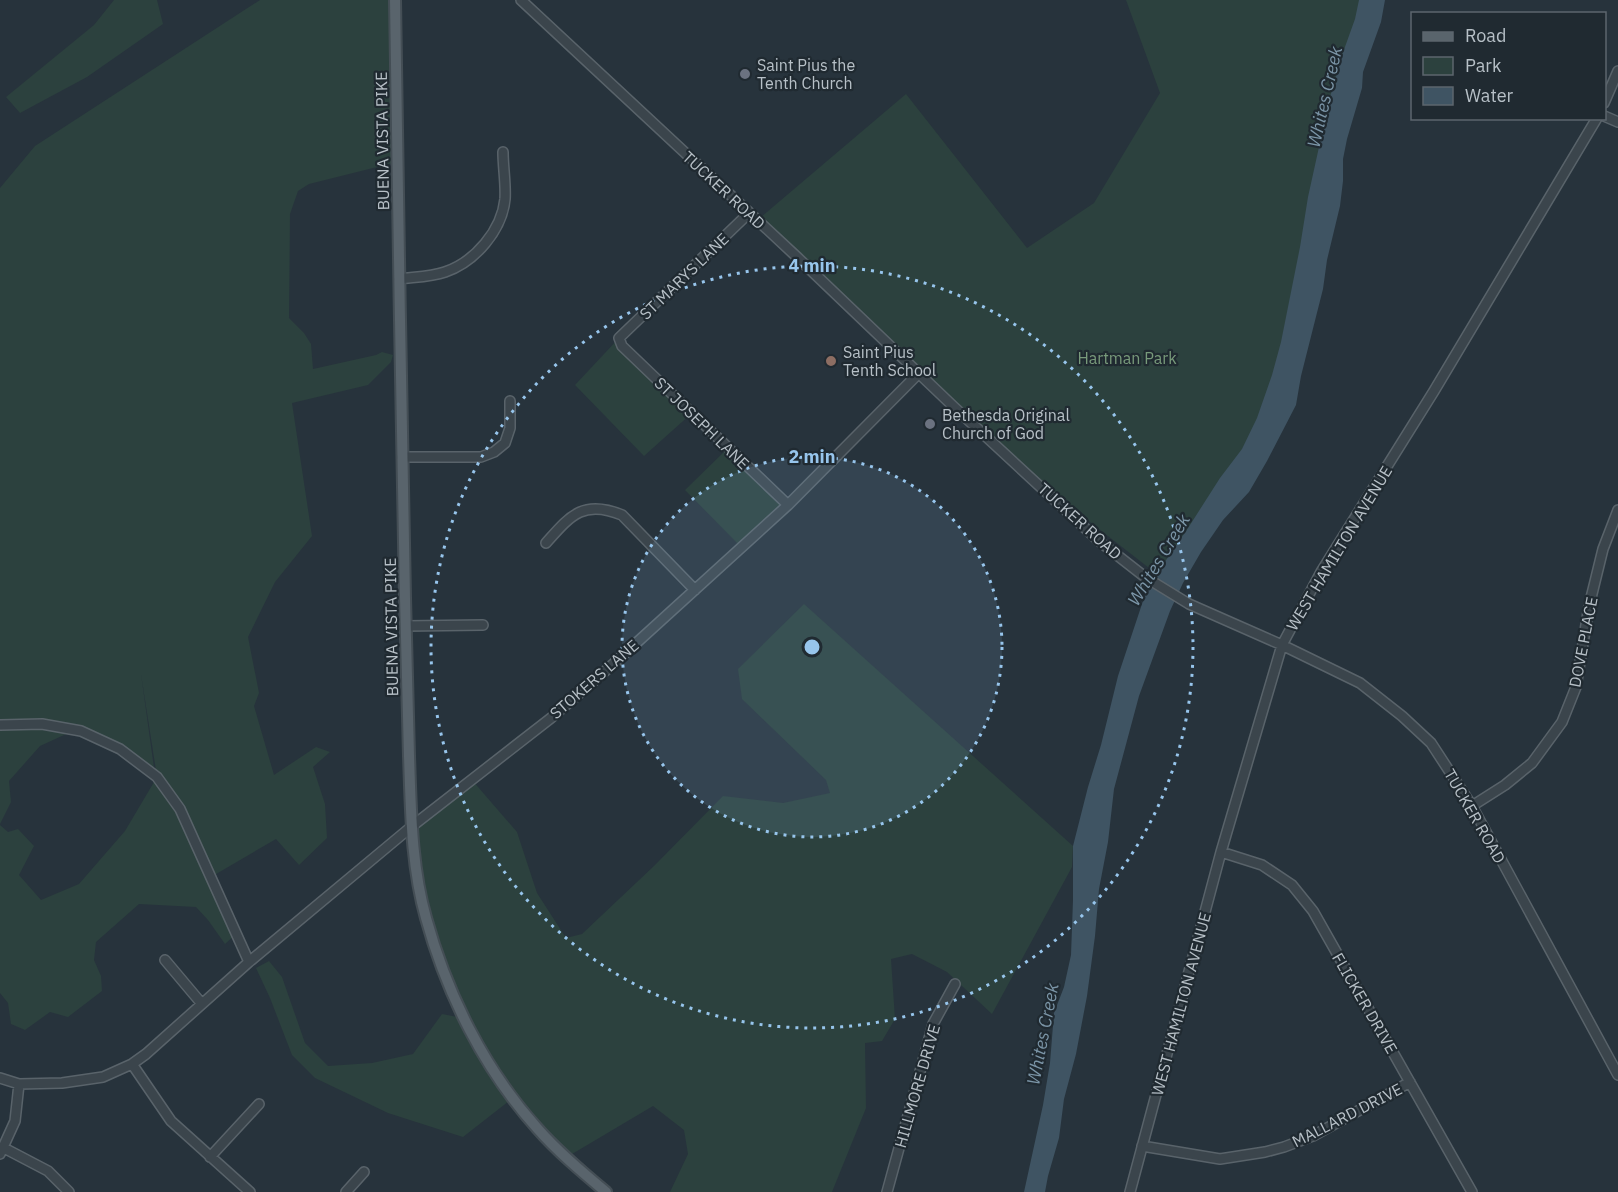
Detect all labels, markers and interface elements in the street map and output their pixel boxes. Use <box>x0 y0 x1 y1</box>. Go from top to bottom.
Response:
legend <box>1411 12 1606 120</box>
text: Road <box>1465 24 1506 47</box>
water label: Whites Creek <box>1302 43 1347 150</box>
text: Park <box>1465 54 1502 77</box>
place label: Saint Pius the Tenth Church <box>757 55 855 93</box>
marker: Saint Pius the Tenth Church <box>738 67 752 81</box>
street label: BUENA VISTA PIKE <box>371 71 393 211</box>
text: Water <box>1465 84 1514 107</box>
street label: TUCKER ROAD <box>679 147 769 233</box>
street label: ST MARYS LANE <box>635 228 733 324</box>
text: 4 min <box>788 254 836 277</box>
place label: Saint Pius Tenth School <box>843 342 936 380</box>
park label: Hartman Park <box>1077 348 1177 368</box>
marker: Saint Pius Tenth School <box>824 354 838 368</box>
street label: ST JOSEPH LANE <box>650 373 754 473</box>
place label: Bethesda Original Church of God <box>942 405 1070 443</box>
marker: Bethesda Original Church of God <box>923 417 937 431</box>
text: 2 min <box>788 445 836 468</box>
street label: WEST HAMILTON AVENUE <box>1282 462 1396 634</box>
street label: TUCKER ROAD <box>1034 478 1126 564</box>
water label: Whites Creek <box>1122 509 1195 610</box>
street label: BUENA VISTA PIKE <box>380 557 402 697</box>
street label: DOVE PLACE <box>1564 595 1602 689</box>
street label: STOKERS LANE <box>545 635 643 723</box>
centre of rings <box>802 637 822 657</box>
street label: TUCKER ROAD <box>1440 765 1510 867</box>
street label: WEST HAMILTON AVENUE <box>1147 910 1215 1098</box>
street label: FLICKER DRIVE <box>1328 949 1402 1057</box>
water label: Whites Creek <box>1021 980 1064 1087</box>
street label: HILLMORE DRIVE <box>890 1022 944 1150</box>
street label: MALLARD DRIVE <box>1289 1079 1405 1151</box>

